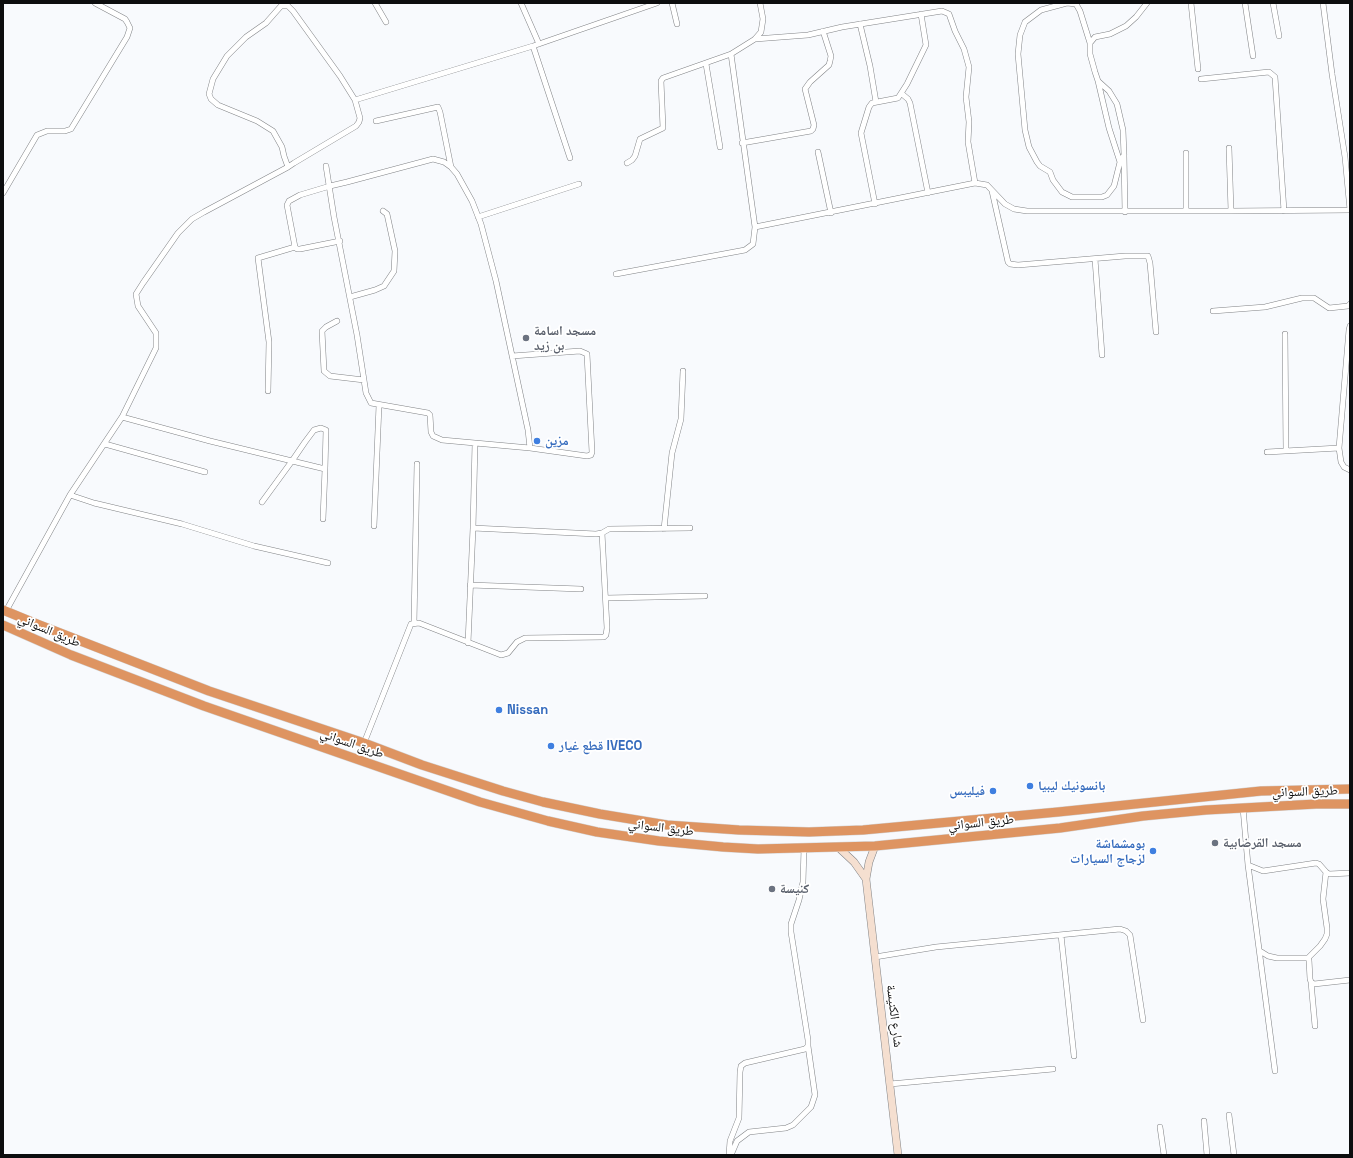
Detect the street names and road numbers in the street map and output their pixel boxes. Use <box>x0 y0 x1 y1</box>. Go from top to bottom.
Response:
street label: طريق السواني <box>16 611 82 651</box>
street label: طريق السواني <box>318 726 386 762</box>
street label: طريق السواني <box>1272 783 1338 801</box>
street label: طريق السواني <box>947 812 1015 834</box>
street label: طريق السواني <box>627 816 695 840</box>
street label: شارع الكنيسة <box>882 984 906 1048</box>

